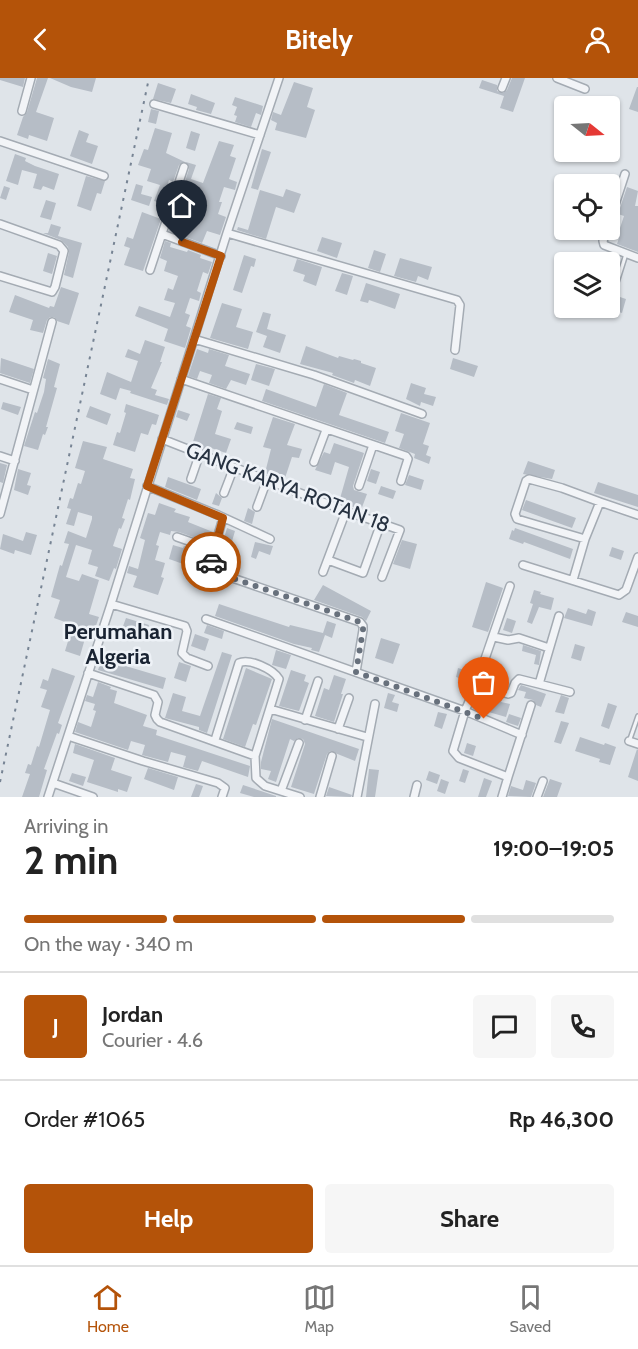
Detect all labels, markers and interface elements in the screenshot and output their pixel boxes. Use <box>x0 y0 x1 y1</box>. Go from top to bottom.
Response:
icon: back <box>24 23 57 56</box>
text: Bitely <box>285 23 353 56</box>
icon: person <box>581 23 614 56</box>
north arrow <box>554 96 620 162</box>
map controls <box>554 96 620 318</box>
button: locate <box>554 174 620 240</box>
pin <box>156 180 207 242</box>
icon: home <box>165 189 198 222</box>
button: layers <box>554 252 620 318</box>
street label: GANG KARYA ROTAN 18 <box>182 437 394 537</box>
courier <box>181 532 241 592</box>
icon: car <box>195 546 228 579</box>
district label: Perumahan Algeria <box>64 618 172 670</box>
pin <box>458 657 509 719</box>
icon: bag <box>467 666 500 699</box>
text: Arriving in <box>24 814 108 838</box>
text: 19:00–19:05 <box>493 835 614 862</box>
text: 2 min <box>24 836 118 884</box>
text: On the way · 340 m <box>24 932 193 956</box>
button: chat <box>473 995 536 1058</box>
button: phone <box>551 995 614 1058</box>
text: Jordan <box>102 1001 163 1028</box>
text: J <box>52 1013 59 1040</box>
text: Courier · 4.6 <box>102 1028 203 1052</box>
text: Order #1065 <box>24 1106 145 1133</box>
text: Rp 46,300 <box>509 1106 614 1133</box>
button: Help <box>24 1184 313 1253</box>
button: Share <box>325 1184 614 1253</box>
tab: Home <box>87 1281 129 1336</box>
tab: Map <box>303 1281 336 1336</box>
tab: Saved <box>510 1281 551 1336</box>

